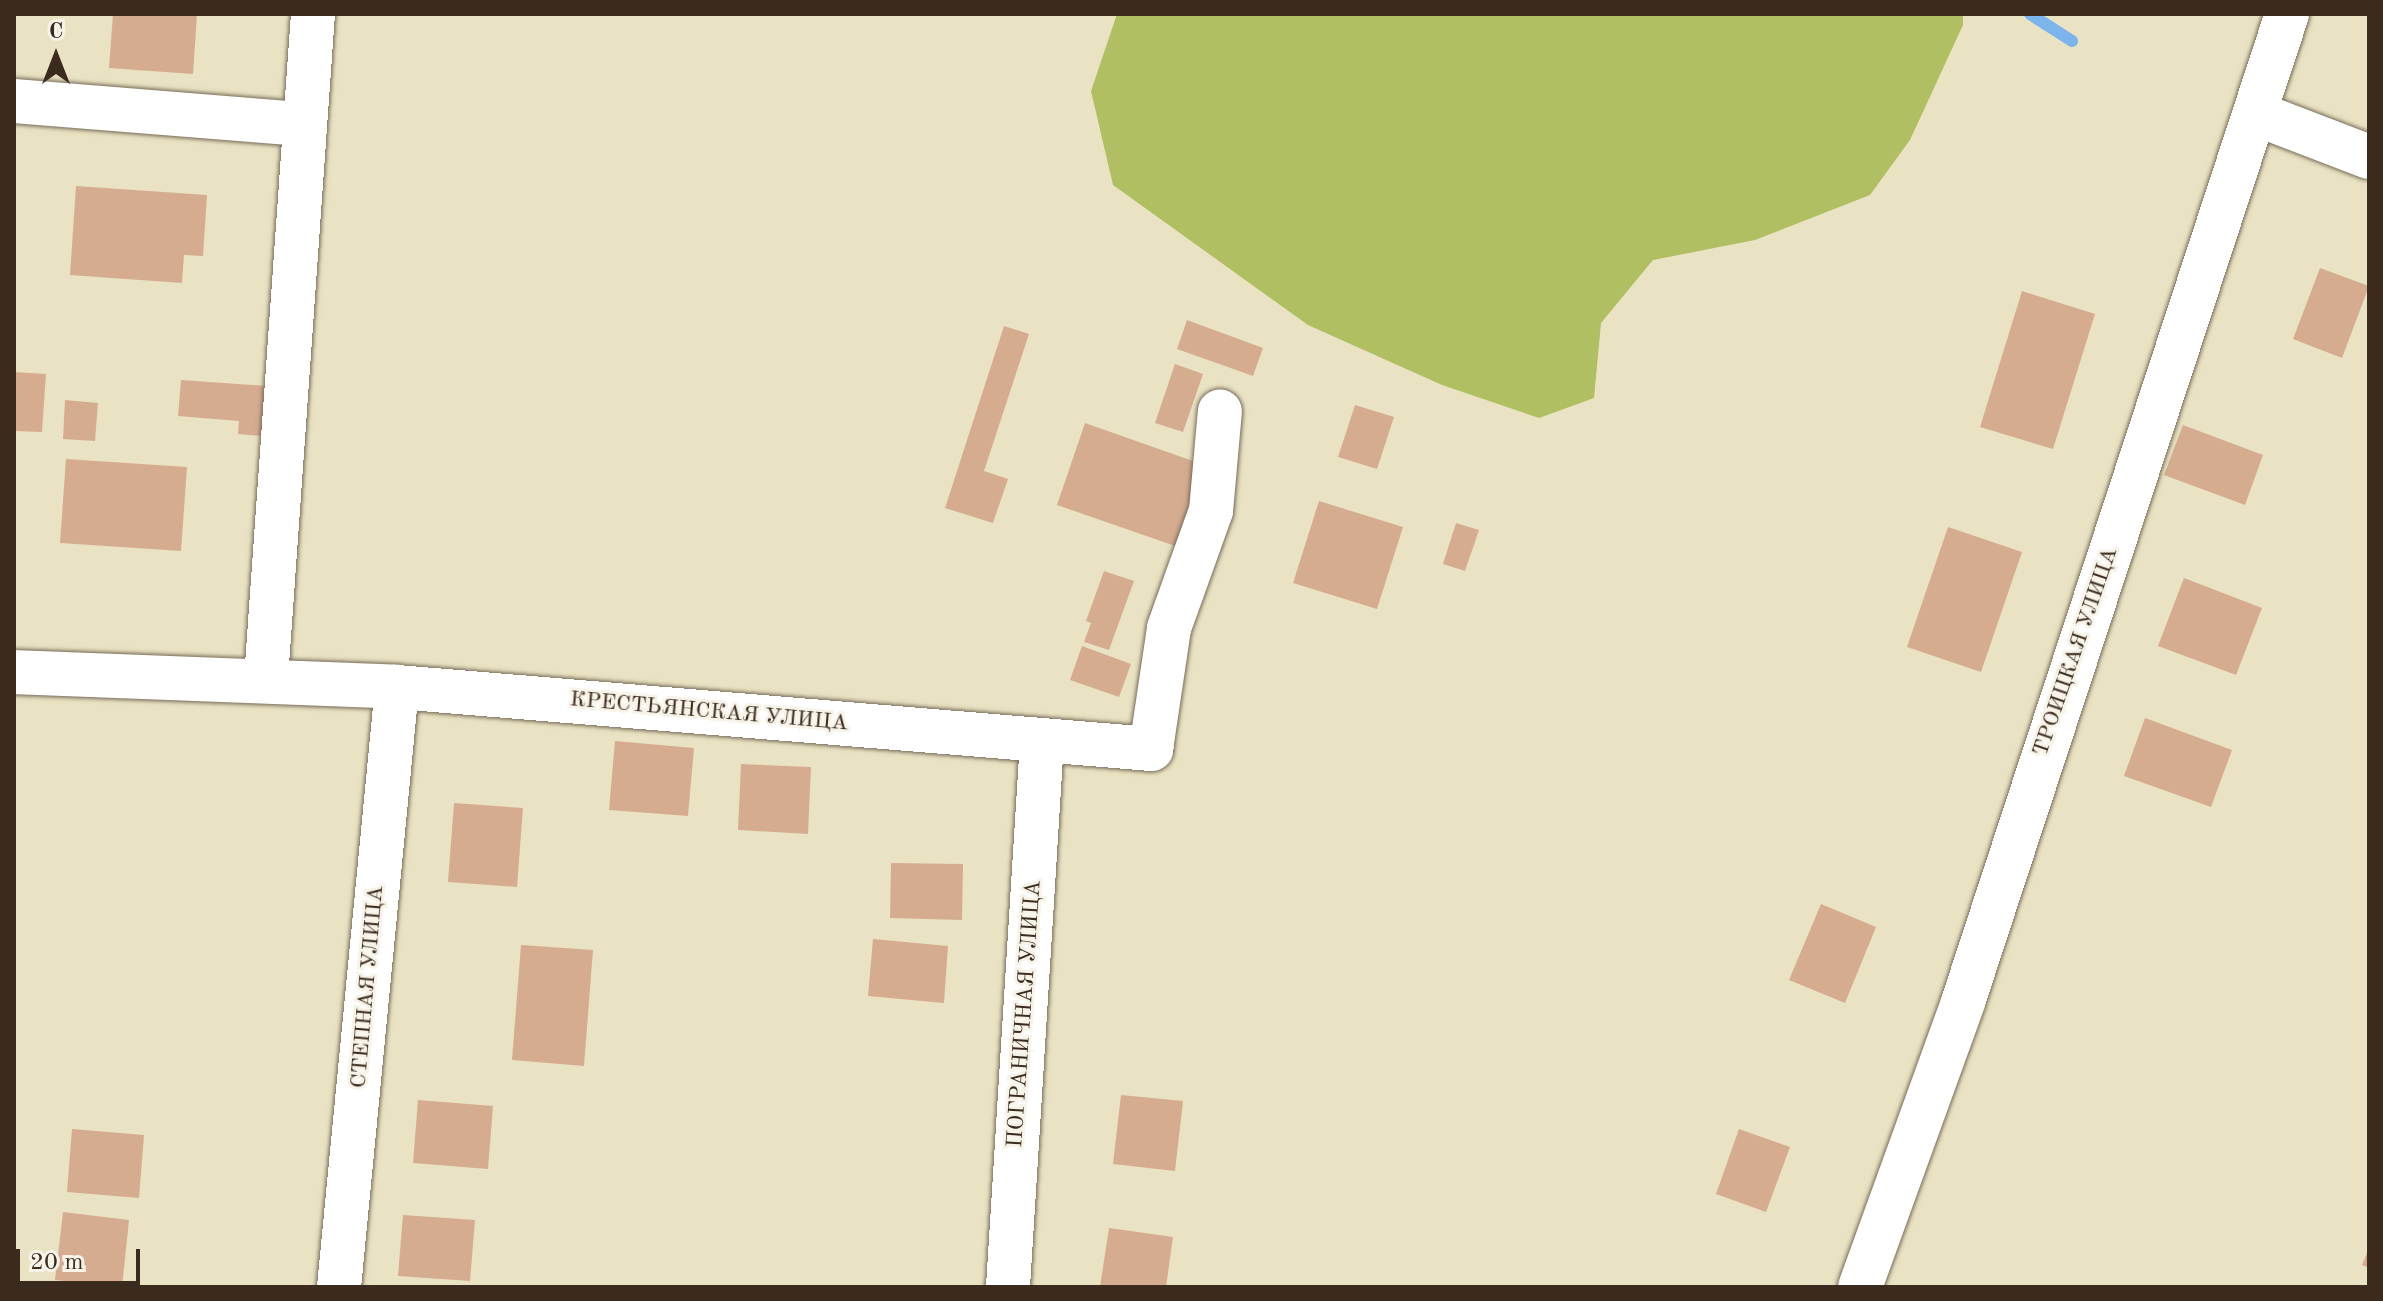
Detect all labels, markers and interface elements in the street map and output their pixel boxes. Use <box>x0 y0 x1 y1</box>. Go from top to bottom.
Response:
north arrow <box>16 16 96 96</box>
text: С <box>49 21 63 43</box>
street label: ТРОИЦКАЯ УЛИЦА <box>2028 544 2124 760</box>
street label: КРЕСТЬЯНСКАЯ УЛИЦА <box>569 687 849 737</box>
street label: ПОГРАНИЧНАЯ УЛИЦА <box>1002 879 1048 1149</box>
street label: СТЕПНАЯ УЛИЦА <box>346 885 390 1089</box>
scale bar <box>20 1233 144 1283</box>
text: 20 m <box>30 1251 84 1275</box>

